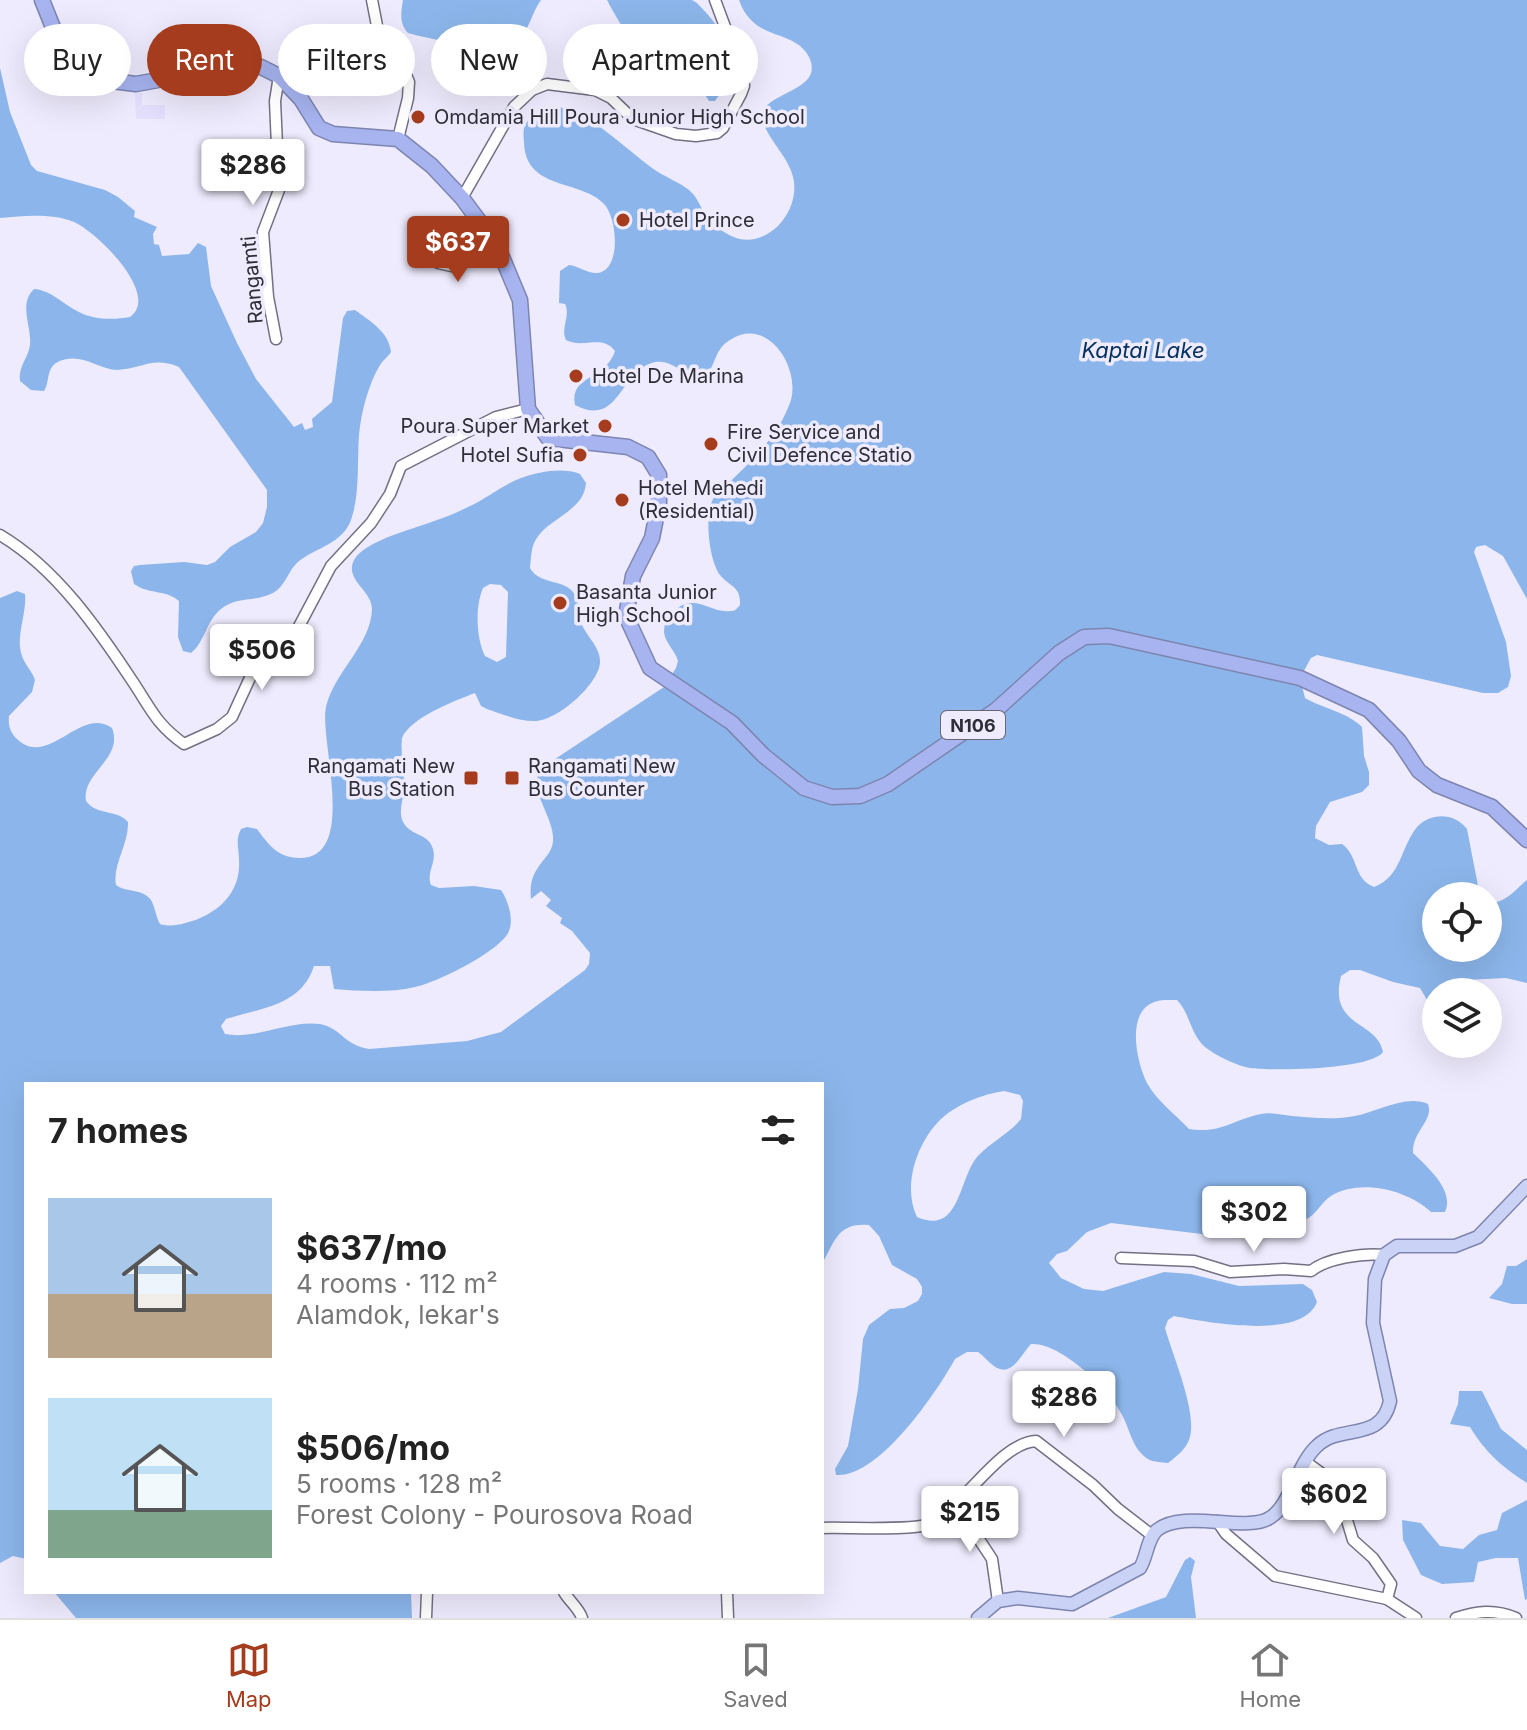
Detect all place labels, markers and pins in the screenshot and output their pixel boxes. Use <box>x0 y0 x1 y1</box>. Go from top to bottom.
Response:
place label: Omdamia Hill Poura Junior High School <box>434 105 805 129</box>
marker: Omdamia Hill Poura Junior High School <box>409 108 427 126</box>
pin: $286 <box>206 139 300 207</box>
place label: Hotel Prince <box>639 208 755 232</box>
marker: Hotel Prince <box>614 211 632 229</box>
pin: $637 <box>411 216 505 284</box>
place label: Hotel De Marina <box>592 364 744 388</box>
marker: Hotel De Marina <box>567 367 585 385</box>
place label: Poura Super Market <box>401 414 589 438</box>
marker: Poura Super Market <box>596 417 614 435</box>
place label: Fire Service and Civil Defence Statio <box>727 420 912 467</box>
marker: Fire Service and Civil Defence Statio <box>702 435 720 453</box>
place label: Hotel Sufia <box>461 443 564 467</box>
marker: Hotel Sufia <box>571 446 589 464</box>
place label: Hotel Mehedi (Residential) <box>638 476 764 523</box>
marker: Hotel Mehedi (Residential) <box>613 491 631 509</box>
place label: Basanta Junior High School <box>576 580 717 627</box>
marker: Basanta Junior High School <box>551 594 569 612</box>
pin: $506 <box>215 624 309 692</box>
place label: Rangamati New Bus Station <box>307 754 455 801</box>
place label: Rangamati New Bus Counter <box>528 754 676 801</box>
marker: Rangamati New Bus Station <box>462 769 480 787</box>
marker: Rangamati New Bus Counter <box>503 769 521 787</box>
pin: $302 <box>1207 1186 1301 1254</box>
pin: $286 <box>1017 1371 1111 1439</box>
pin: $602 <box>1287 1468 1381 1536</box>
pin: $215 <box>923 1486 1017 1554</box>

